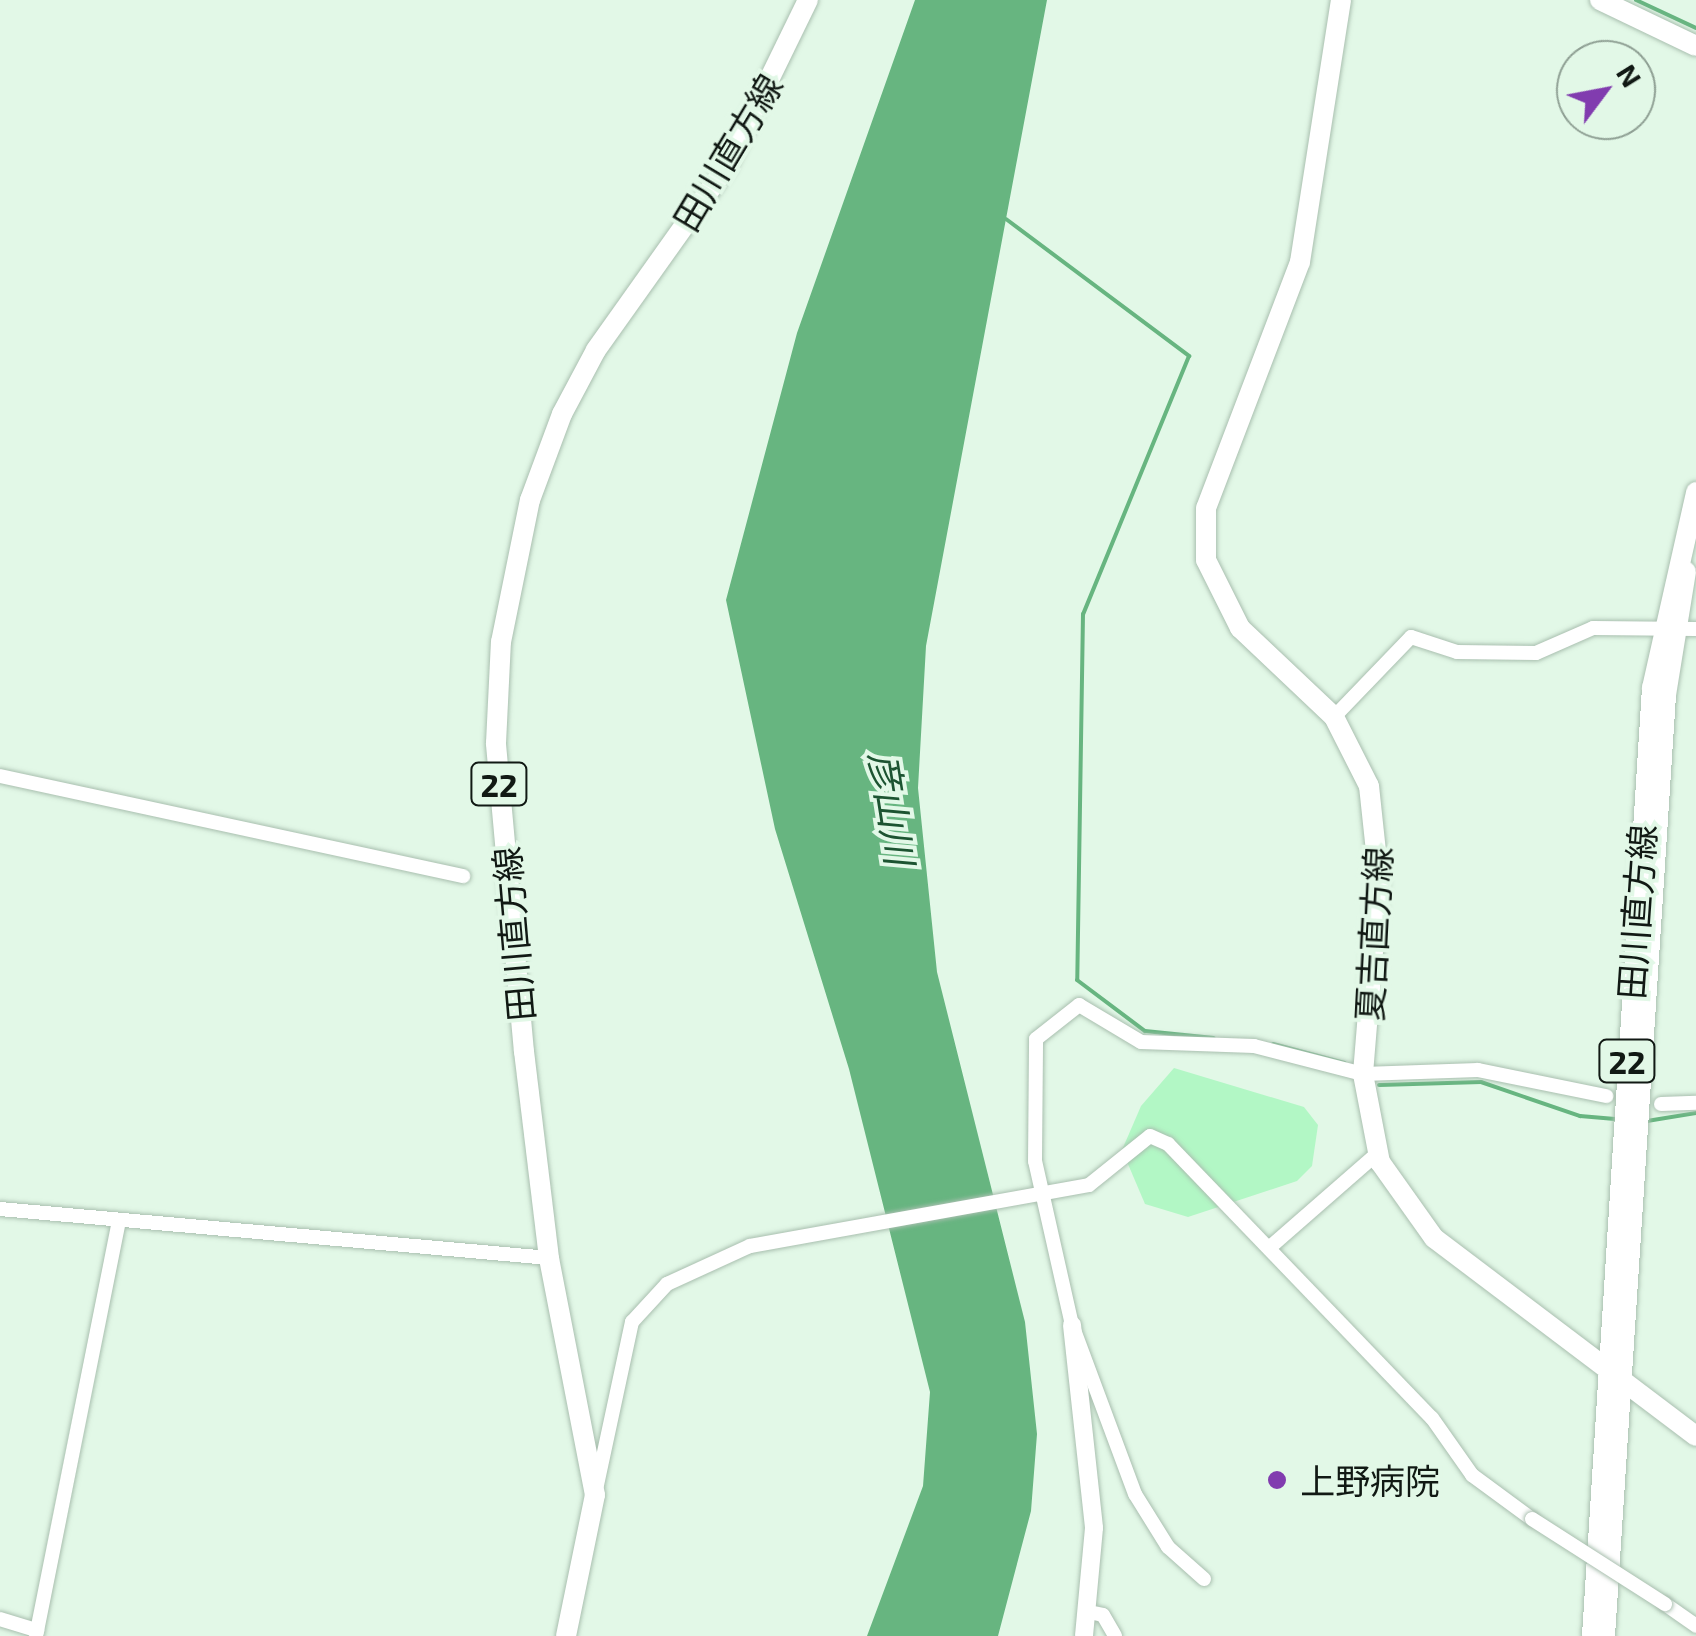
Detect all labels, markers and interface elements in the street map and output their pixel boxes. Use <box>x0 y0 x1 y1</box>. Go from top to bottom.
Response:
north arrow <box>1556 40 1656 140</box>
text: N <box>1610 58 1650 93</box>
street label: 田川直方線 <box>664 66 790 238</box>
water label: 彦山川 <box>861 748 923 868</box>
road number: 22 <box>469 757 529 811</box>
street label: 田川直方線 <box>1609 823 1663 1001</box>
street label: 田川直方線 <box>484 845 542 1023</box>
street label: 夏吉直方線 <box>1347 846 1399 1022</box>
road number: 22 <box>1597 1034 1657 1088</box>
place label: 上野病院 <box>1300 1459 1440 1501</box>
marker: 上野病院 <box>1264 1467 1290 1493</box>

